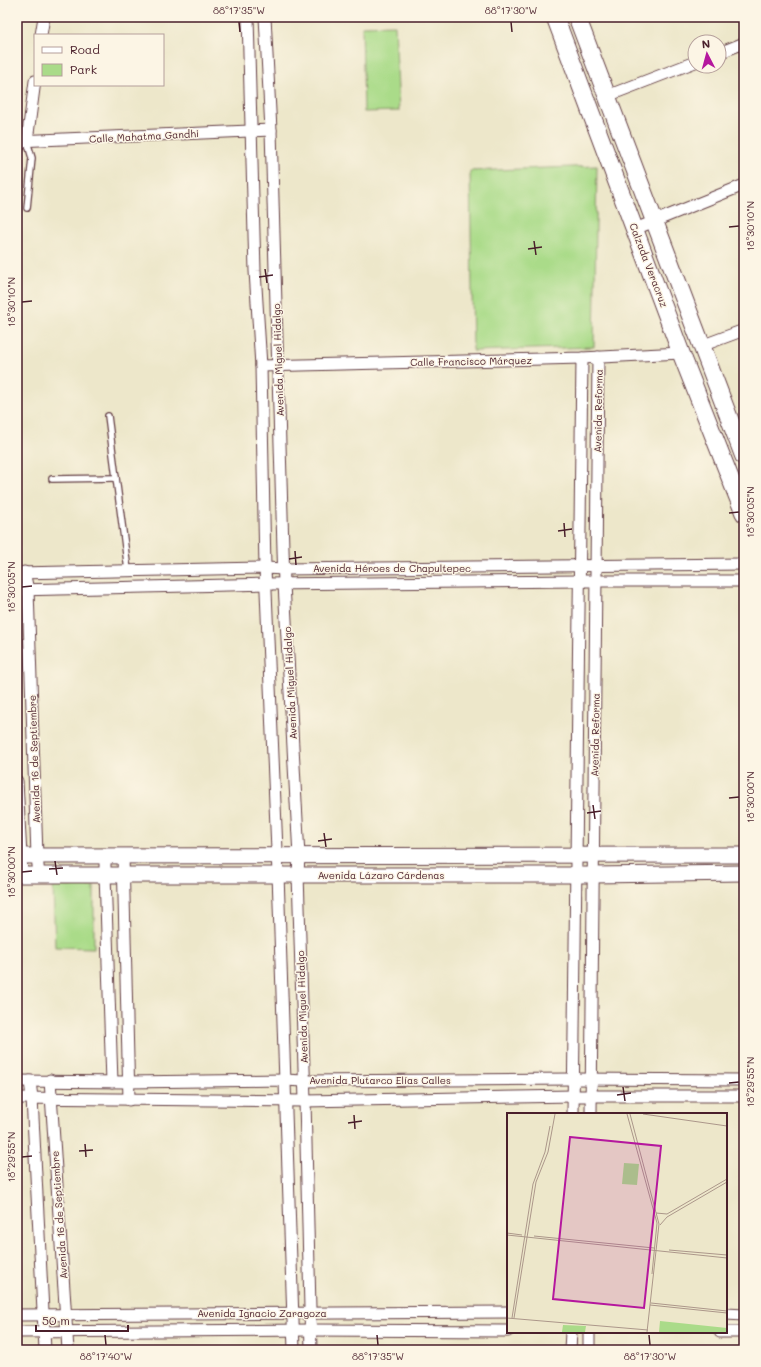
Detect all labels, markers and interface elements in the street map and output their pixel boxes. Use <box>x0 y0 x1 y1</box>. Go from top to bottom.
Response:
text: 88°17'35"W <box>213 3 265 17</box>
text: 88°17'30"W <box>485 3 537 17</box>
legend <box>34 34 164 86</box>
north arrow <box>687 34 727 74</box>
text: N <box>701 36 711 51</box>
text: Road <box>70 41 100 57</box>
text: Park <box>70 61 97 77</box>
street label: Calle Mahatma Gandhi <box>89 126 199 146</box>
text: 18°30'10"N <box>743 201 757 251</box>
street label: Calzada Veracruz <box>626 221 672 310</box>
text: 18°30'10"N <box>4 277 18 327</box>
street label: Avenida Miguel Hidalgo <box>269 303 287 417</box>
street label: Calle Francisco Márquez <box>410 353 532 369</box>
street label: Avenida Reforma <box>590 369 606 453</box>
text: 18°30'05"N <box>743 486 757 538</box>
text: 18°30'05"N <box>4 561 18 613</box>
street label: Avenida Héroes de Chapultepec <box>313 561 471 575</box>
street label: Avenida Miguel Hidalgo <box>280 626 300 740</box>
street label: Avenida Reforma <box>587 693 603 777</box>
street label: Avenida 16 de Septiembre <box>25 695 43 823</box>
text: 18°30'00"N <box>743 771 757 823</box>
text: 18°30'00"N <box>4 846 18 898</box>
street label: Avenida Lázaro Cárdenas <box>318 868 445 882</box>
street label: Avenida Miguel Hidalgo <box>293 950 311 1064</box>
text: 18°29'55"N <box>743 1057 757 1107</box>
street label: Avenida Plutarco Elías Calles <box>309 1073 451 1087</box>
inset map <box>507 1113 727 1333</box>
text: 18°29'55"N <box>4 1132 18 1182</box>
street label: Avenida 16 de Septiembre <box>48 1150 70 1280</box>
street label: Avenida Ignacio Zaragoza <box>197 1306 327 1320</box>
scale bar <box>36 1307 128 1333</box>
text: 50 m <box>42 1312 70 1328</box>
text: 88°17'40"W <box>80 1349 132 1363</box>
text: 88°17'35"W <box>352 1349 404 1363</box>
text: 88°17'30"W <box>624 1349 676 1363</box>

